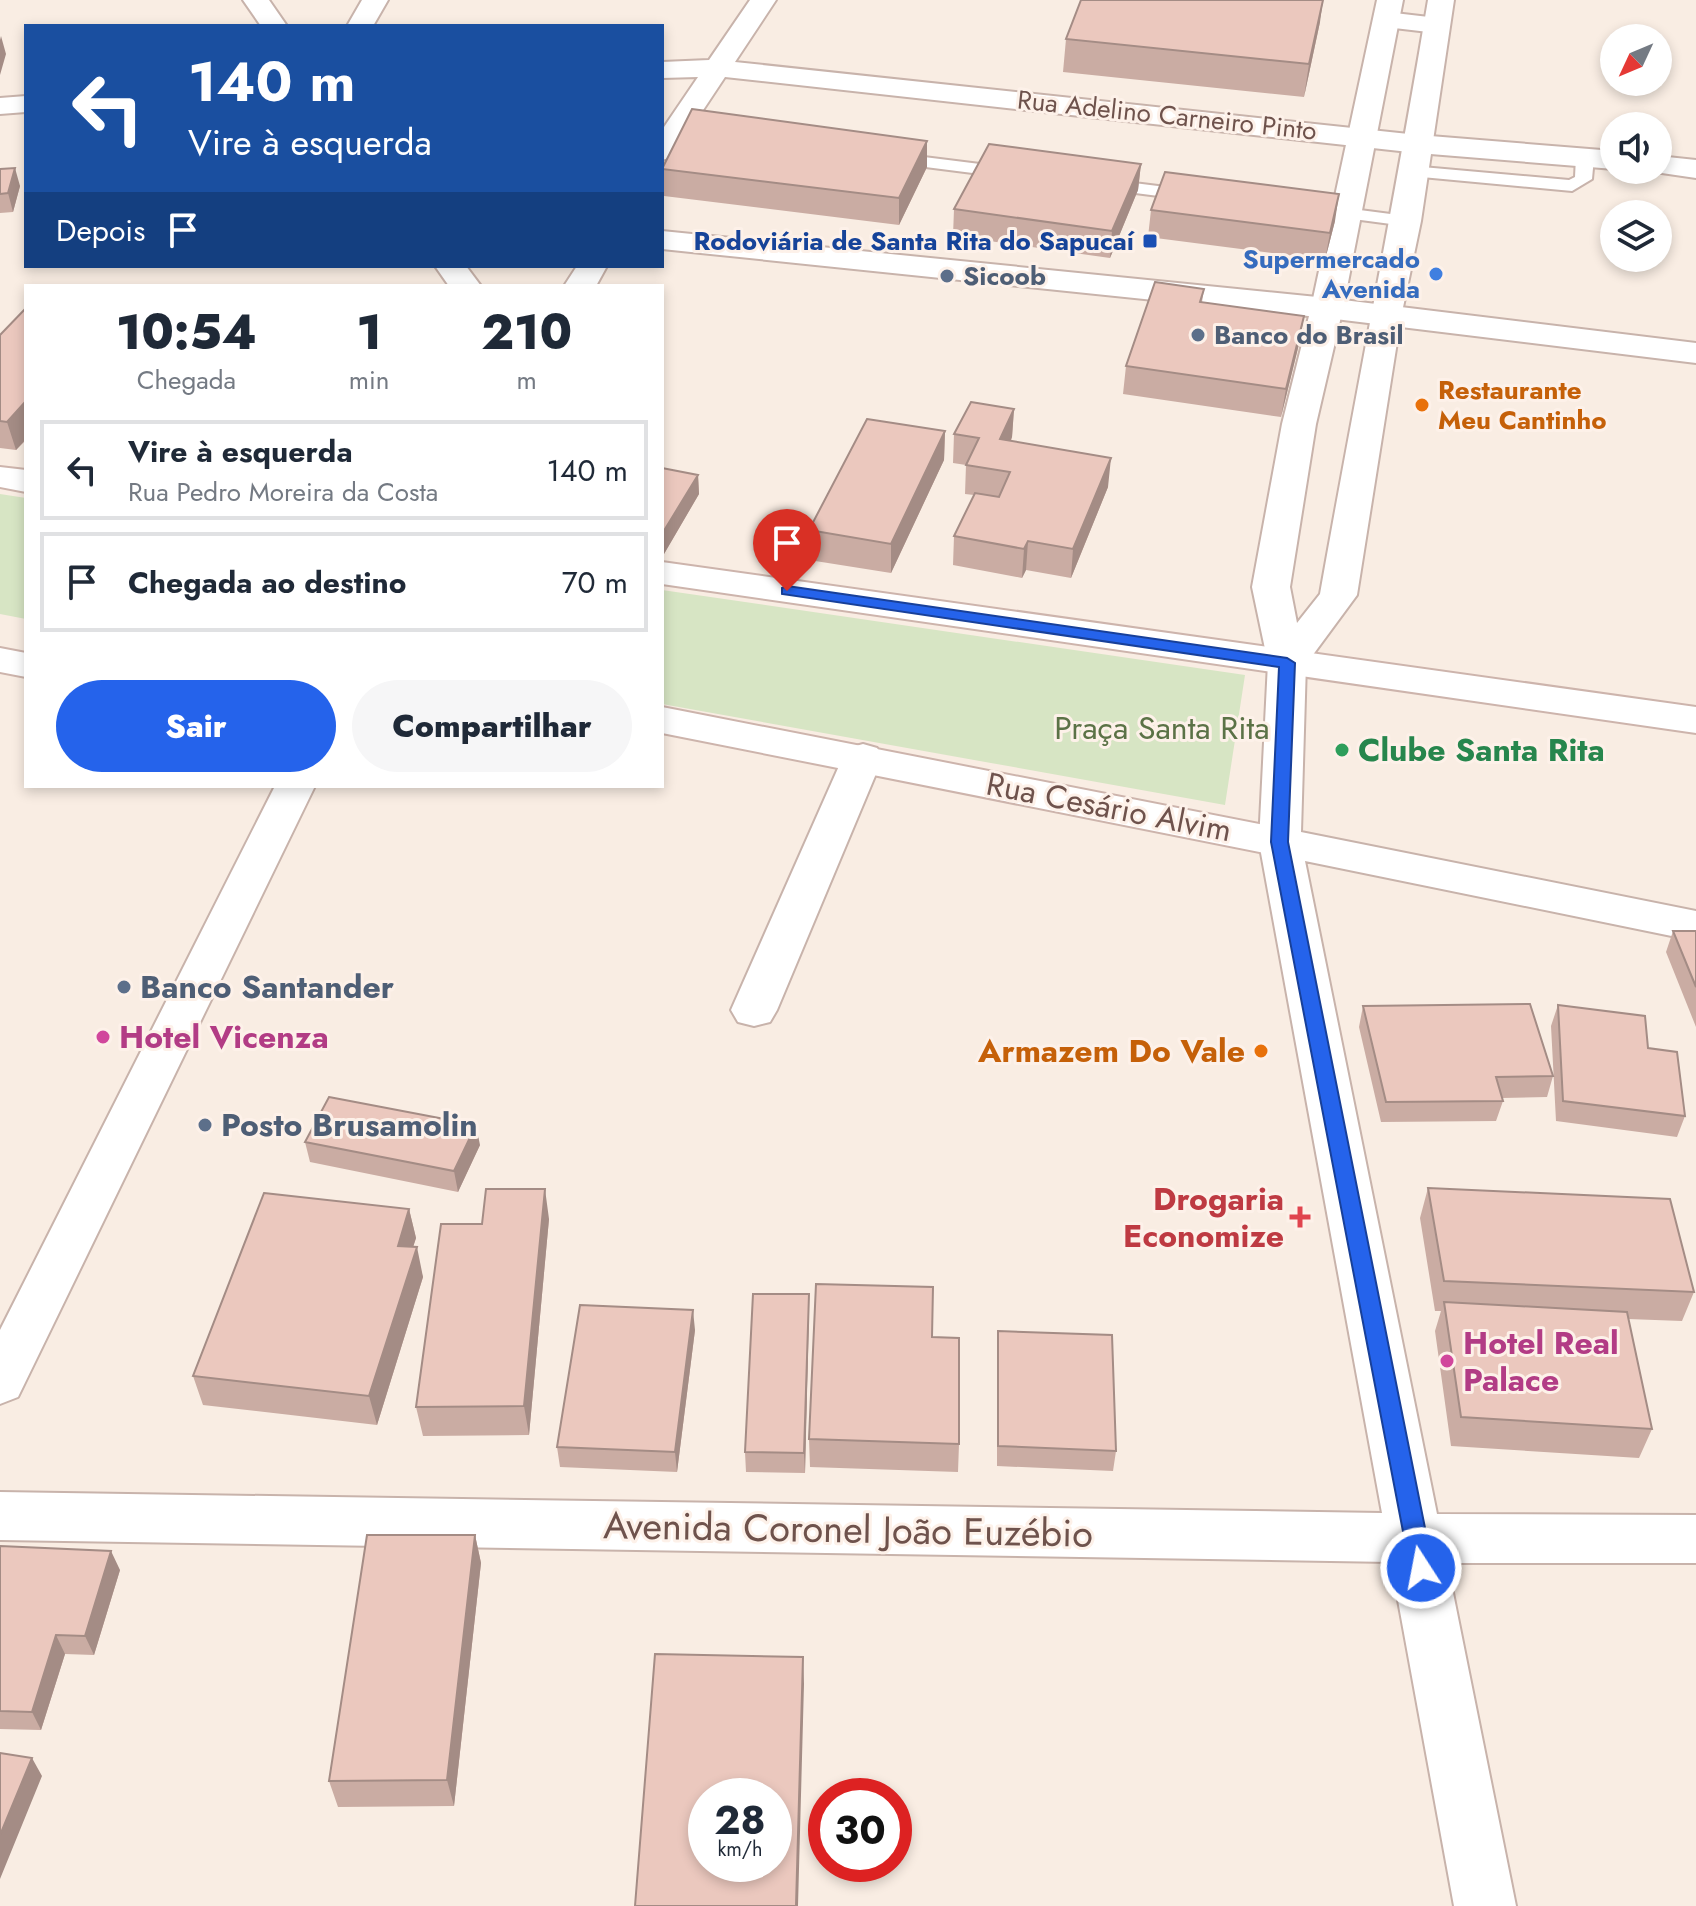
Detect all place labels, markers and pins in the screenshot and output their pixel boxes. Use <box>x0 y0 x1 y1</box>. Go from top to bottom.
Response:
place label: Rodoviária de Santa Rita do Sapucaí <box>694 222 1136 260</box>
marker: Rodoviária de Santa Rita do Sapucaí <box>1141 232 1159 250</box>
place label: Supermercado Avenida <box>1242 240 1420 308</box>
place label: Sicoob <box>963 257 1046 295</box>
marker: Supermercado Avenida <box>1427 265 1445 283</box>
marker: Sicoob <box>938 267 956 285</box>
place label: Banco do Brasil <box>1214 316 1403 354</box>
marker: Banco do Brasil <box>1189 326 1207 344</box>
place label: Restaurante Meu Cantinho <box>1438 371 1607 439</box>
marker: Restaurante Meu Cantinho <box>1413 396 1431 414</box>
pin <box>753 509 821 591</box>
place label: Clube Santa Rita <box>1358 727 1605 773</box>
marker: Clube Santa Rita <box>1333 741 1351 759</box>
place label: Banco Santander <box>140 964 394 1010</box>
marker: Banco Santander <box>115 978 133 996</box>
place label: Hotel Vicenza <box>119 1014 329 1060</box>
marker: Hotel Vicenza <box>94 1028 112 1046</box>
place label: Armazem Do Vale <box>977 1028 1245 1074</box>
marker: Armazem Do Vale <box>1252 1042 1270 1060</box>
place label: Posto Brusamolin <box>221 1102 478 1148</box>
marker: Posto Brusamolin <box>196 1116 214 1134</box>
place label: Drogaria Economize <box>1123 1176 1284 1259</box>
marker: Drogaria Economize <box>1291 1208 1309 1226</box>
place label: Hotel Real Palace <box>1463 1320 1619 1403</box>
marker: Hotel Real Palace <box>1438 1352 1456 1370</box>

